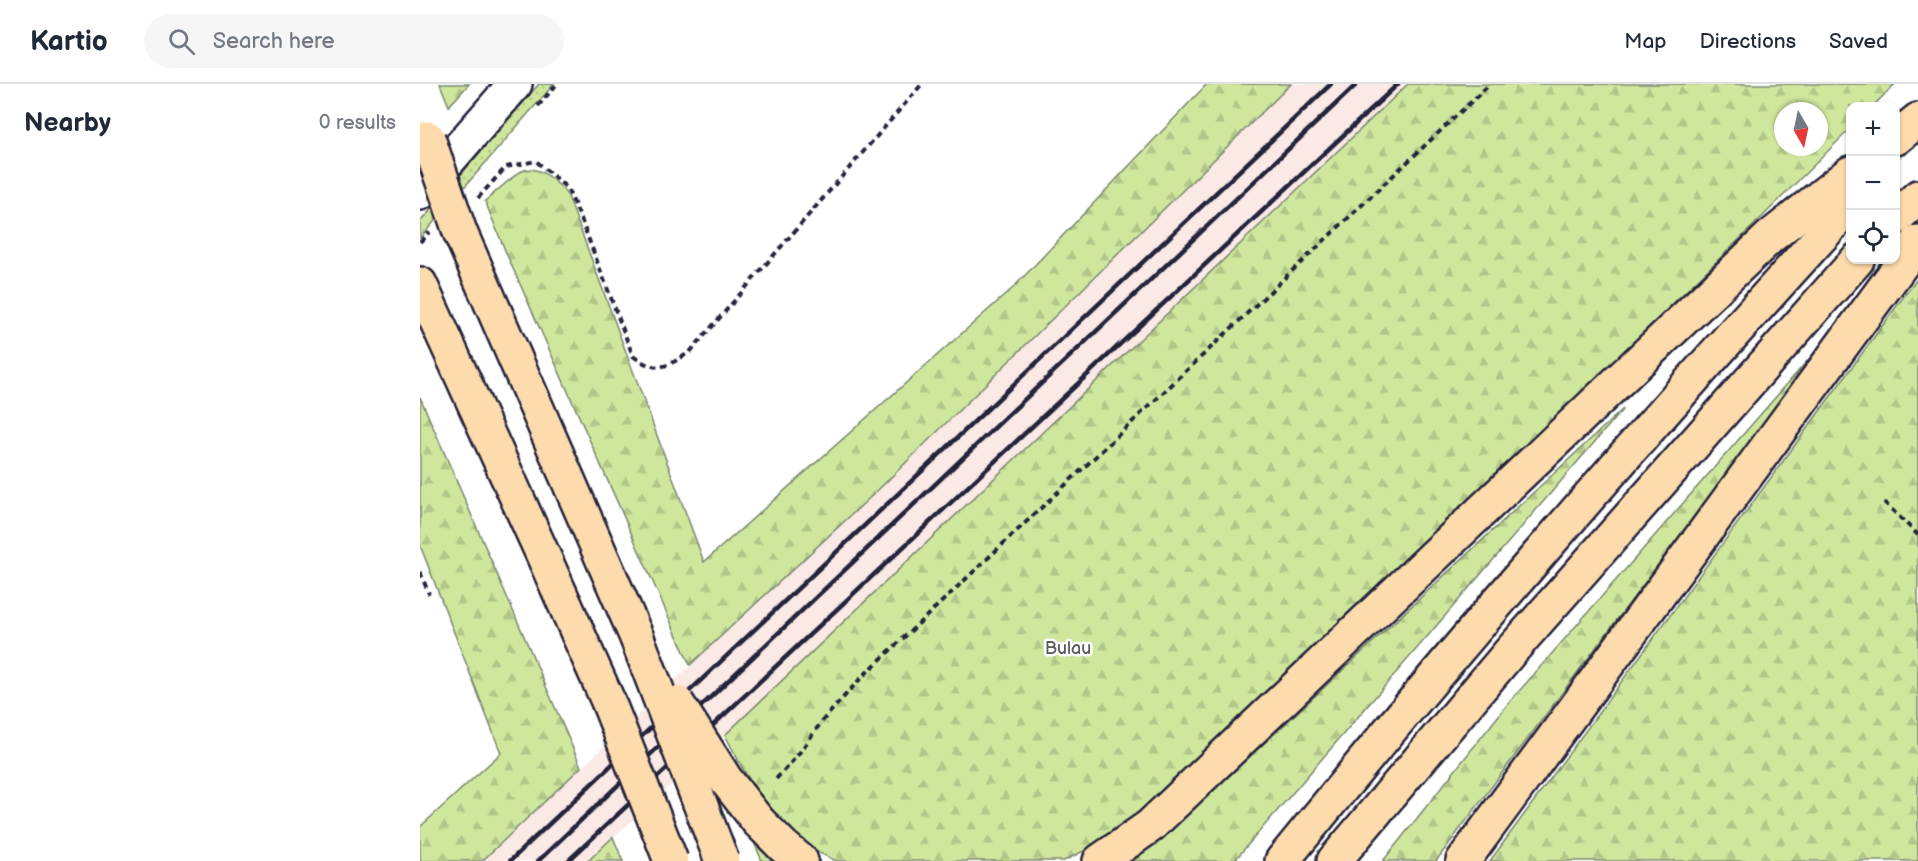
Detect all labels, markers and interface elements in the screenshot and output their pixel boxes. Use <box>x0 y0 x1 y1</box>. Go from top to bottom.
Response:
search box <box>144 14 564 68</box>
text: Kartio <box>30 25 108 58</box>
icon: search <box>165 25 198 58</box>
text: Search here <box>213 28 335 55</box>
text: Map <box>1624 29 1667 54</box>
text: Directions <box>1700 29 1796 54</box>
text: Saved <box>1829 29 1888 54</box>
north arrow <box>1774 102 1828 156</box>
map controls <box>1846 102 1900 264</box>
button: + <box>1846 102 1900 156</box>
text: Nearby <box>24 108 111 139</box>
text: 0 results <box>319 111 396 135</box>
button: − <box>1846 156 1900 210</box>
button: locate <box>1846 210 1900 264</box>
park label: Bulau <box>1045 638 1091 659</box>

